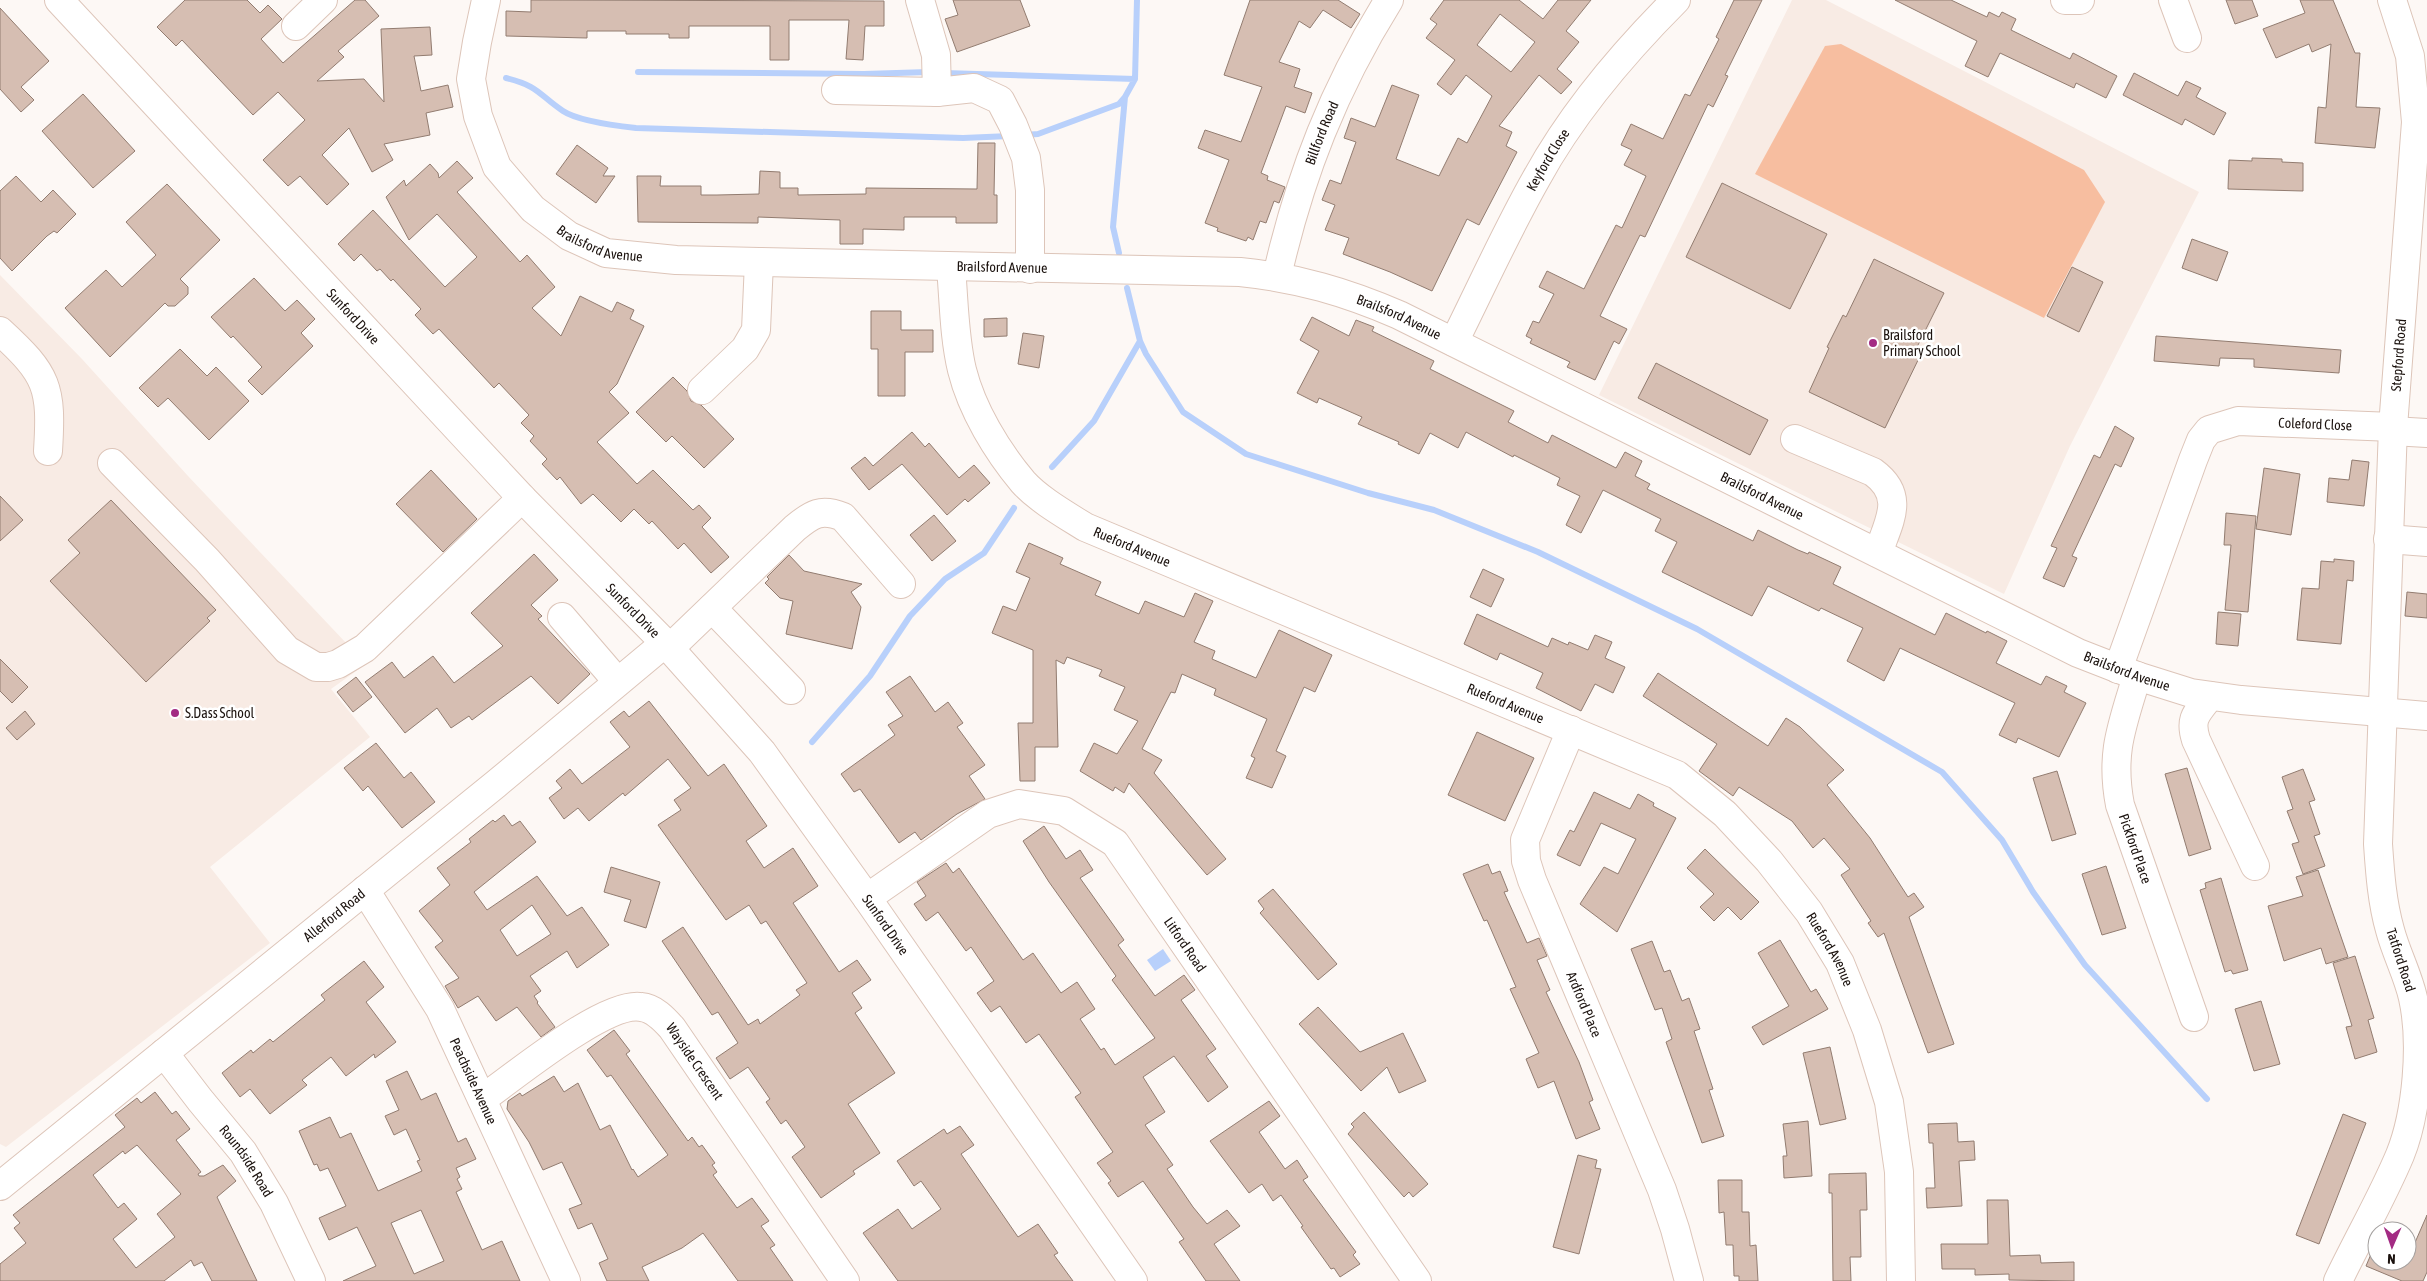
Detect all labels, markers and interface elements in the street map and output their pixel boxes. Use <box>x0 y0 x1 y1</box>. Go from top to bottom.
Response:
street label: Billford Road <box>1302 99 1342 167</box>
street label: Keyford Close <box>1523 126 1573 194</box>
street label: Brailsford Avenue <box>554 222 644 265</box>
street label: Brailsford Avenue <box>956 258 1048 276</box>
street label: Sunford Drive <box>324 285 383 347</box>
street label: Brailsford Avenue <box>1355 291 1444 343</box>
street label: Stepford Road <box>2388 318 2409 392</box>
place label: Brailsford Primary School <box>1883 327 1961 359</box>
marker: Brailsford Primary School <box>1867 337 1879 349</box>
street label: Coleford Close <box>2278 415 2352 433</box>
street label: Brailsford Avenue <box>1718 468 1806 523</box>
street label: Rueford Avenue <box>1091 523 1173 570</box>
street label: Sunford Drive <box>603 580 663 641</box>
street label: Brailsford Avenue <box>2081 648 2172 694</box>
street label: Rueford Avenue <box>1465 680 1546 726</box>
place label: S.Dass School <box>185 705 255 721</box>
marker: S.Dass School <box>169 707 181 719</box>
street label: Pickford Place <box>2116 811 2155 886</box>
street label: Allerford Road <box>300 886 368 945</box>
street label: Sunford Drive <box>859 892 912 958</box>
street label: Rueford Avenue <box>1803 910 1857 989</box>
street label: Litford Road <box>1161 914 1209 975</box>
street label: Tatford Road <box>2383 926 2419 994</box>
street label: Ardford Place <box>1563 969 1605 1039</box>
street label: Wayside Crescent <box>663 1020 727 1103</box>
street label: Peachside Avenue <box>446 1035 500 1127</box>
street label: Roundside Road <box>216 1122 276 1200</box>
north arrow <box>2367 1221 2417 1271</box>
text: N <box>2387 1251 2396 1267</box>

